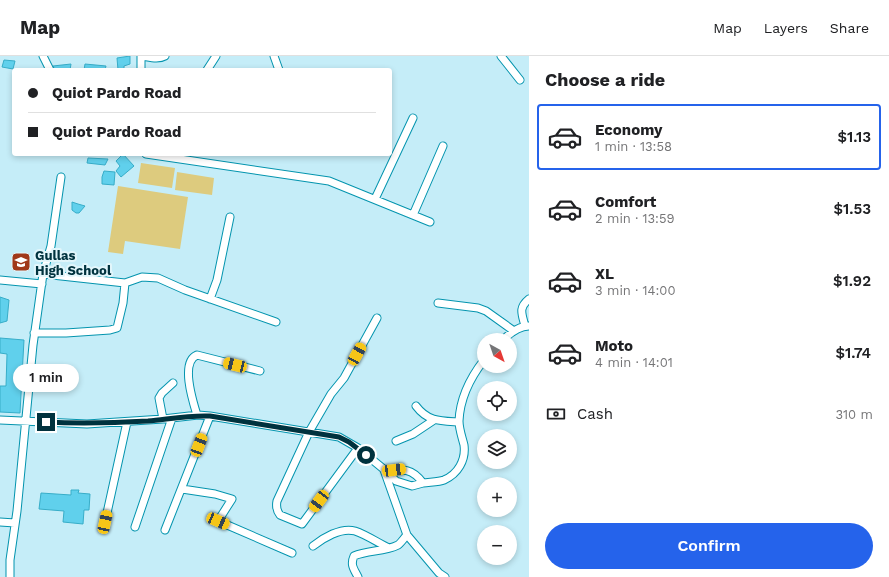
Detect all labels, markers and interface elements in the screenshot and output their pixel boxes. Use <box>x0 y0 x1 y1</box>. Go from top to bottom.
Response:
text: Map <box>20 16 60 39</box>
text: Map <box>713 20 742 36</box>
text: Layers <box>764 20 808 36</box>
text: Share <box>830 20 869 36</box>
text: Choose a ride <box>545 69 665 90</box>
text: Quiot Pardo Road <box>52 84 181 102</box>
icon: car <box>547 119 583 155</box>
text: Economy <box>595 121 662 139</box>
text: Quiot Pardo Road <box>52 123 181 141</box>
text: $1.13 <box>838 128 871 146</box>
text: 1 min · 13:58 <box>595 139 672 154</box>
icon: car <box>547 191 583 227</box>
text: Comfort <box>595 193 656 211</box>
text: $1.53 <box>833 200 871 218</box>
text: 2 min · 13:59 <box>595 211 675 226</box>
place label: Gullas High School <box>35 248 112 278</box>
school or university icon: Gullas High School <box>10 251 32 273</box>
icon: car <box>547 263 583 299</box>
text: XL <box>595 265 614 283</box>
text: $1.92 <box>833 272 871 290</box>
text: 3 min · 14:00 <box>595 283 675 298</box>
north arrow <box>477 333 517 373</box>
map controls <box>477 333 517 565</box>
icon: car <box>547 335 583 371</box>
text: Moto <box>595 337 633 355</box>
car <box>346 341 368 367</box>
text: $1.74 <box>835 344 871 362</box>
text: 4 min · 14:01 <box>595 355 673 370</box>
car <box>222 356 248 374</box>
callout: 1 min <box>13 364 79 392</box>
text: 1 min <box>29 370 63 385</box>
button: locate <box>477 381 517 421</box>
icon: cash <box>545 403 567 425</box>
text: Cash <box>577 405 613 423</box>
text: 310 m <box>835 407 873 422</box>
route end <box>37 413 55 431</box>
button: layers <box>477 429 517 469</box>
car <box>189 432 209 458</box>
route start <box>357 446 375 464</box>
car <box>381 463 407 477</box>
button: + <box>477 477 517 517</box>
car <box>307 488 331 514</box>
car <box>97 509 113 535</box>
car <box>205 511 231 531</box>
button: Confirm <box>545 523 873 569</box>
button: − <box>477 525 517 565</box>

